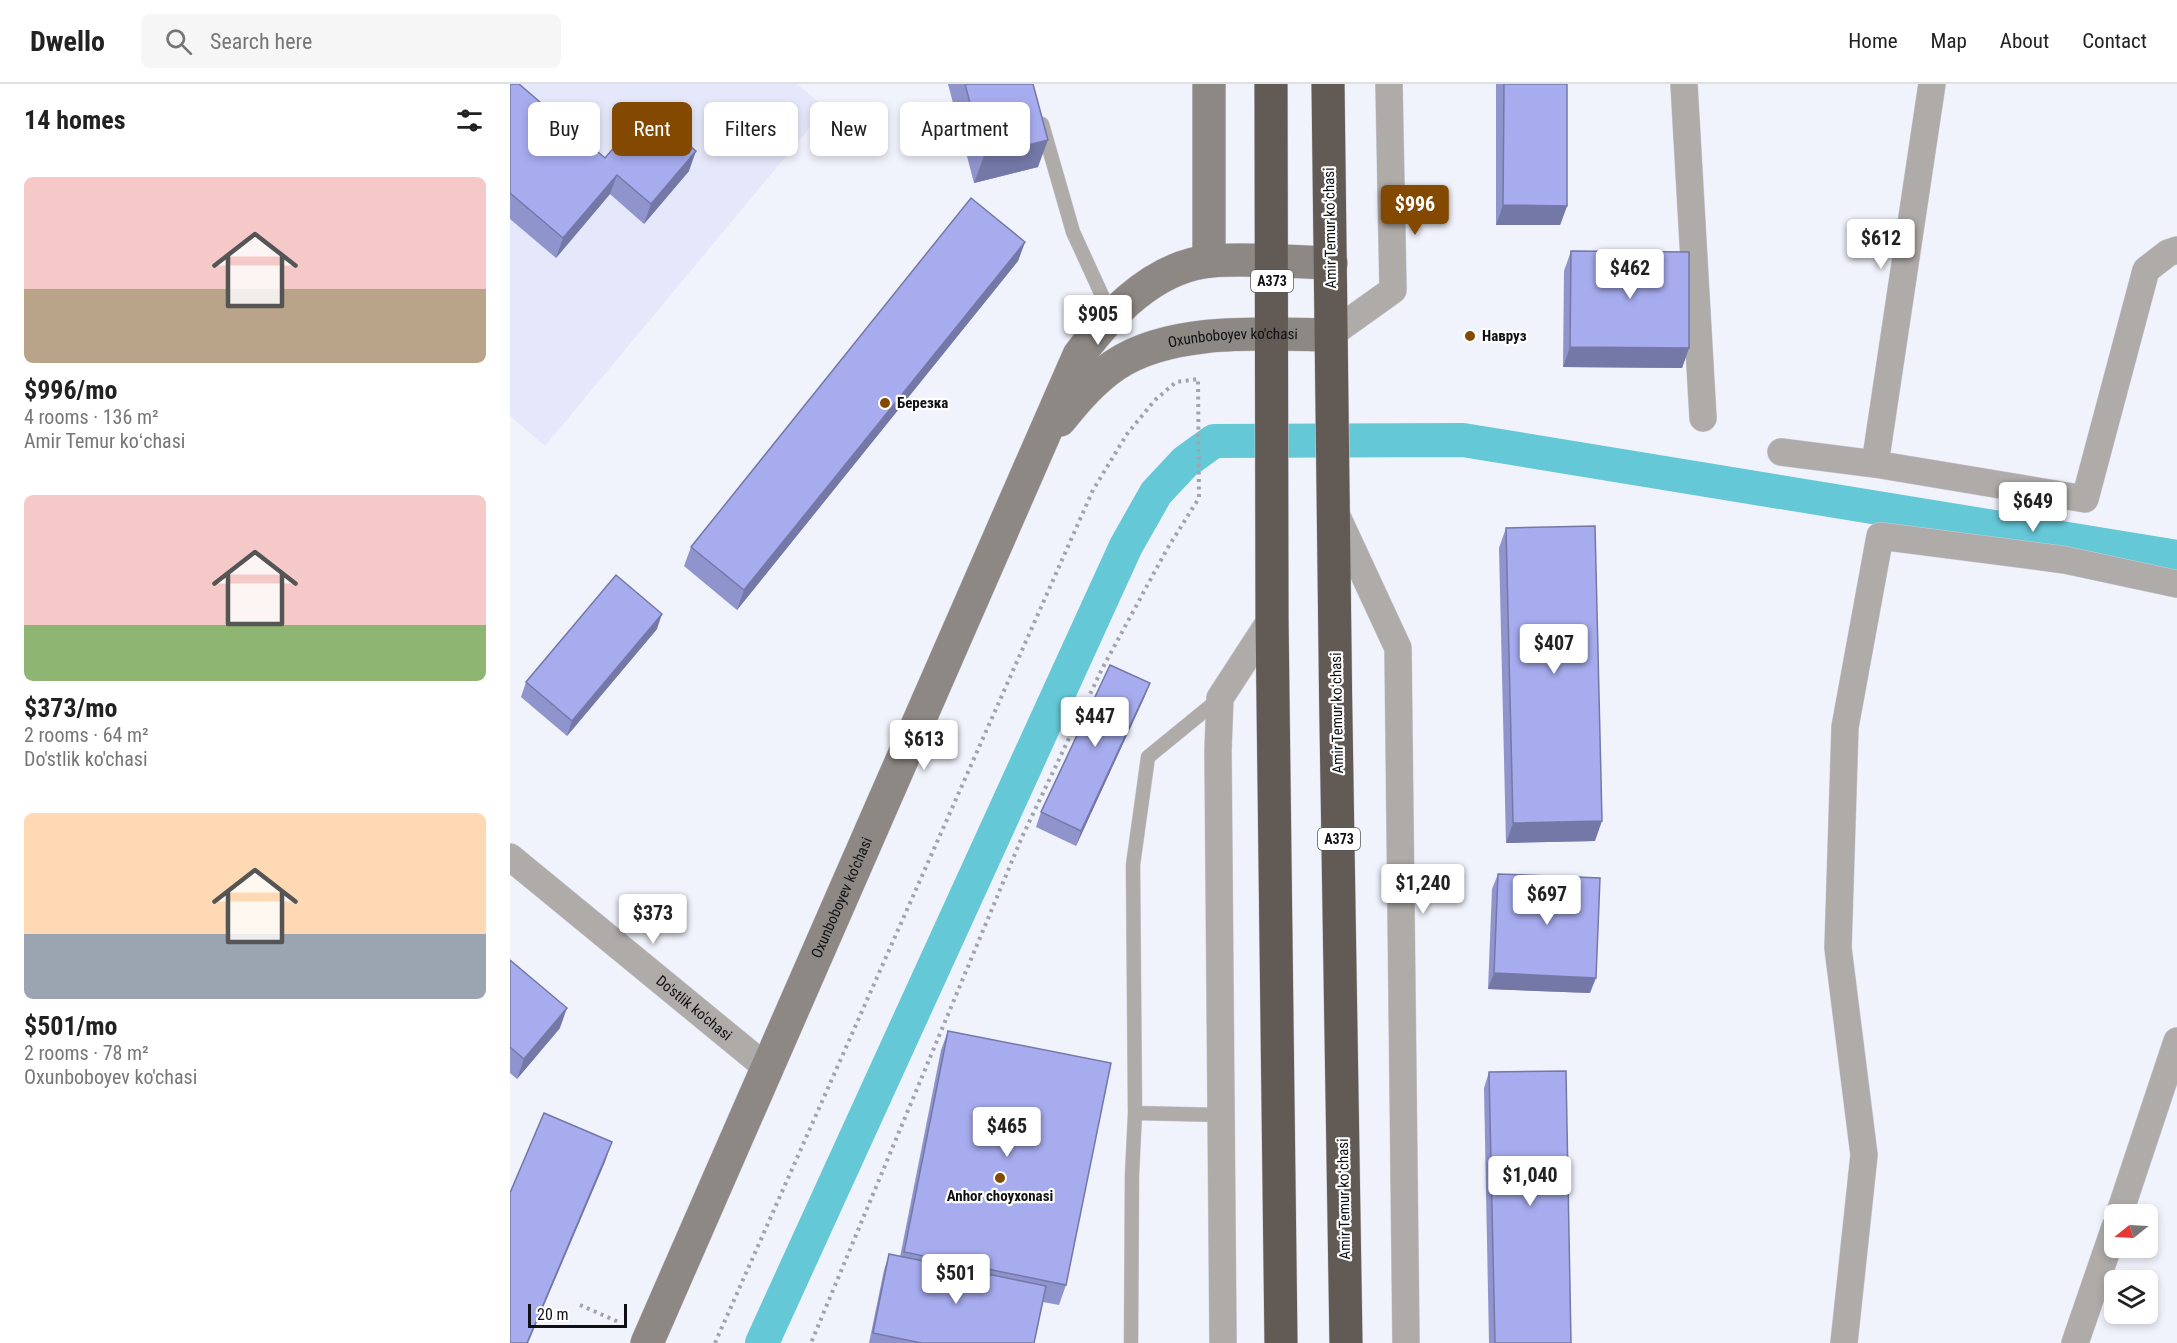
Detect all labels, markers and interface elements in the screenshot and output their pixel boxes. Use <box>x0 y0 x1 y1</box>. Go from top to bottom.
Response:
search box <box>141 14 561 68</box>
text: Dwello <box>30 25 105 58</box>
icon: search <box>162 25 195 58</box>
text: Search here <box>210 29 312 54</box>
text: Home <box>1848 29 1898 53</box>
text: Map <box>1931 29 1967 53</box>
text: About <box>2000 29 2049 53</box>
text: Contact <box>2082 29 2147 53</box>
chip: Buy <box>528 102 600 156</box>
chip: Rent <box>612 102 692 156</box>
chip: Filters <box>704 102 798 156</box>
chip: New <box>810 102 888 156</box>
chip: Apartment <box>900 102 1030 156</box>
icon: filters <box>453 104 486 137</box>
text: 14 homes <box>24 105 126 135</box>
street label: Amir Temur koʻchasi <box>1320 167 1340 289</box>
pin: $996 <box>1379 185 1451 236</box>
text: $996 <box>1395 192 1435 216</box>
icon: home <box>201 216 309 324</box>
pin: $612 <box>1845 219 1917 270</box>
text: $612 <box>1861 226 1901 250</box>
pin: $462 <box>1594 249 1666 300</box>
text: $462 <box>1610 256 1650 280</box>
road number: A373 <box>1251 270 1293 292</box>
pin: $905 <box>1062 295 1134 346</box>
text: $905 <box>1078 302 1118 326</box>
street label: Oxunboboyev ko'chasi <box>1166 325 1298 352</box>
place label: Навруз <box>1482 327 1527 345</box>
marker: Навруз <box>1463 329 1477 343</box>
text: $996/mo <box>24 375 117 405</box>
place label: Березка <box>897 394 948 412</box>
marker: Березка <box>878 396 892 410</box>
text: 4 rooms · 136 m² <box>24 405 159 429</box>
text: Amir Temur koʻchasi <box>24 429 185 453</box>
pin: $649 <box>1997 482 2069 533</box>
text: $649 <box>2013 489 2053 513</box>
icon: home <box>201 534 309 642</box>
pin: $407 <box>1518 624 1590 675</box>
text: $407 <box>1534 631 1574 655</box>
street label: Amir Temur koʻchasi <box>1327 652 1347 774</box>
text: $373/mo <box>24 693 117 723</box>
pin: $447 <box>1059 697 1131 748</box>
text: $447 <box>1075 704 1115 728</box>
pin: $613 <box>888 720 960 771</box>
text: 2 rooms · 64 m² <box>24 723 149 747</box>
text: $613 <box>904 727 944 751</box>
text: Do'stlik ko'chasi <box>24 747 148 771</box>
road number: A373 <box>1318 828 1360 850</box>
street label: Oxunboboyev ko'chasi <box>807 835 876 961</box>
icon: home <box>201 852 309 960</box>
pin: $1,240 <box>1374 864 1472 915</box>
text: $1,240 <box>1395 871 1451 895</box>
pin: $697 <box>1511 875 1583 926</box>
text: $697 <box>1527 882 1567 906</box>
pin: $373 <box>617 894 689 945</box>
text: $373 <box>633 901 673 925</box>
street label: Do'stlik ko'chasi <box>652 972 736 1044</box>
text: $501/mo <box>24 1011 117 1041</box>
text: 2 rooms · 78 m² <box>24 1041 149 1065</box>
text: Oxunboboyev ko'chasi <box>24 1065 197 1089</box>
pin: $465 <box>971 1107 1043 1158</box>
text: $465 <box>987 1114 1027 1138</box>
street label: Amir Temur koʻchasi <box>1334 1138 1354 1260</box>
pin: $1,040 <box>1481 1156 1579 1207</box>
text: $1,040 <box>1502 1163 1558 1187</box>
marker: Anhor choyxonasi <box>993 1171 1007 1185</box>
place label: Anhor choyxonasi <box>947 1187 1053 1205</box>
north arrow <box>2104 1204 2158 1258</box>
map controls <box>2104 1204 2158 1324</box>
pin: $501 <box>920 1254 992 1305</box>
text: $501 <box>936 1261 976 1285</box>
button: layers <box>2104 1270 2158 1324</box>
scale bar <box>528 1301 627 1328</box>
text: 20 m <box>537 1305 569 1324</box>

